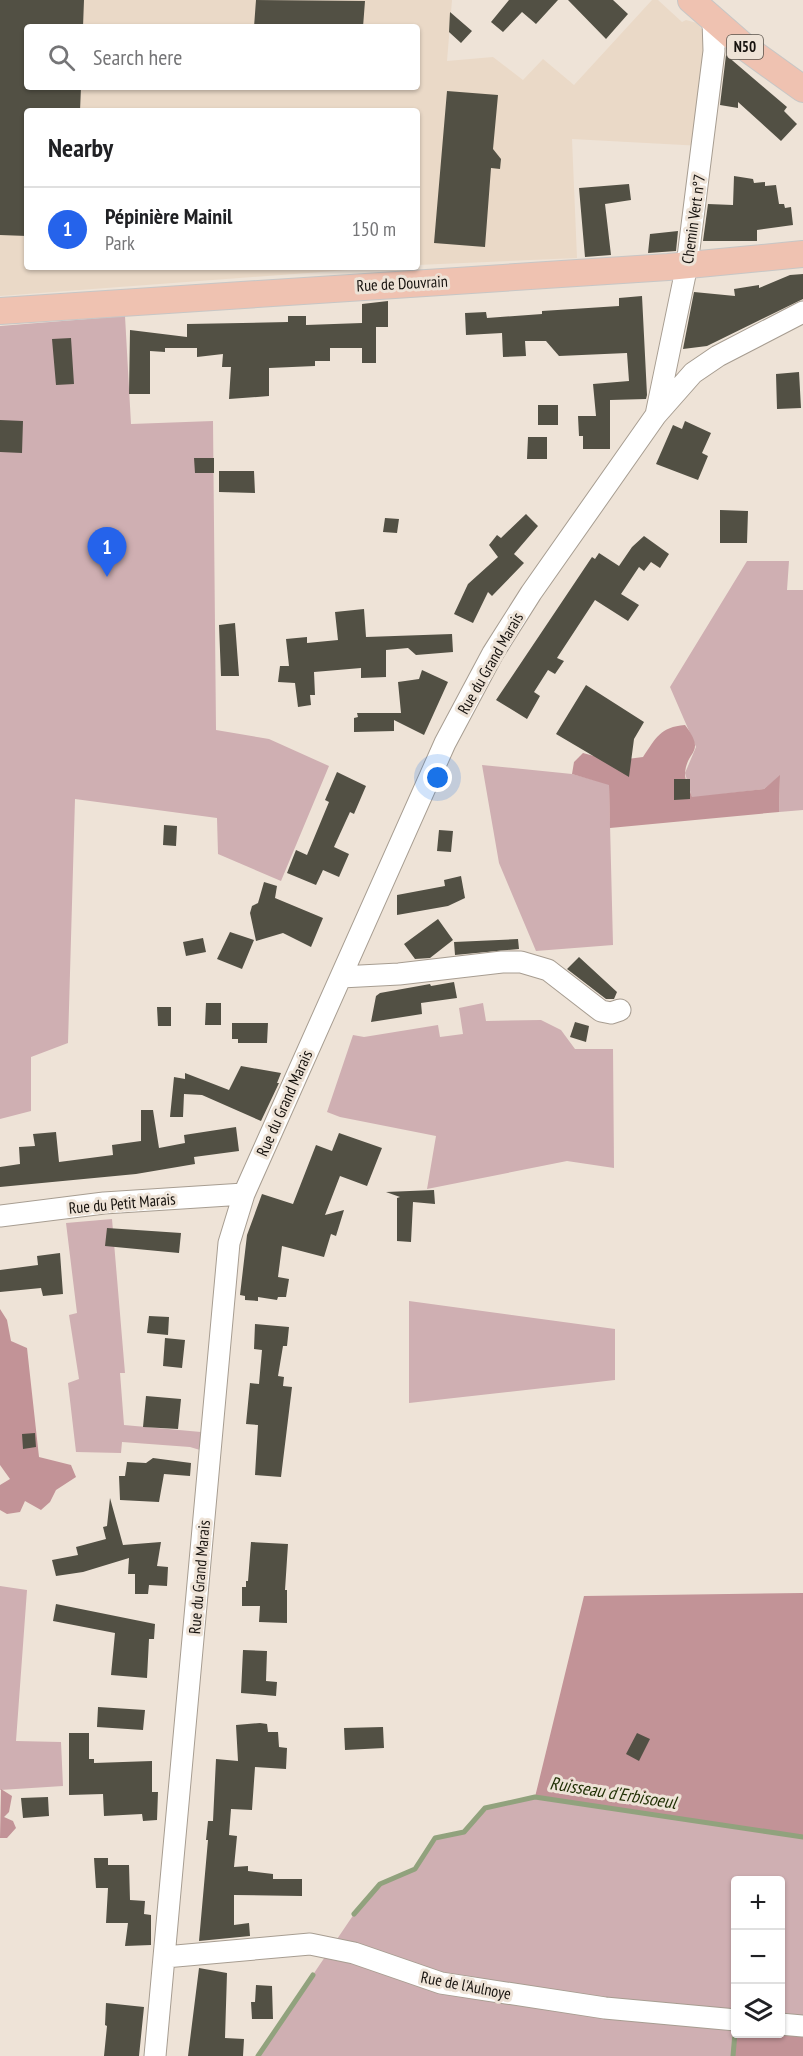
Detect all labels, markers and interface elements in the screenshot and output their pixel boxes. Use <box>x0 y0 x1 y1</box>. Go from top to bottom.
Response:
search box <box>24 24 420 90</box>
road number: N50 <box>727 35 763 59</box>
icon: search <box>45 41 78 74</box>
text: Search here <box>93 43 182 71</box>
text: Nearby <box>48 131 113 164</box>
street label: Chemin Vert n°7 <box>677 173 709 265</box>
text: Pépinière Mainil <box>105 202 232 230</box>
text: 1 <box>63 216 72 242</box>
text: 150 m <box>352 216 396 242</box>
text: Park <box>105 230 135 256</box>
street label: Rue de Douvrain <box>356 271 448 295</box>
pin: 1 <box>88 528 126 577</box>
street label: Rue du Grand Marais <box>453 609 527 717</box>
your location <box>423 763 452 792</box>
street label: Rue du Grand Marais <box>252 1047 316 1159</box>
street label: Rue du Petit Marais <box>68 1188 176 1218</box>
street label: Rue du Grand Marais <box>184 1519 214 1635</box>
water label: Ruisseau d'Erbisoeul <box>548 1771 680 1814</box>
map controls <box>731 1876 785 2038</box>
button: + <box>731 1876 785 1930</box>
button: − <box>731 1930 785 1984</box>
street label: Rue de l'Aulnoye <box>419 1966 513 2004</box>
button: layers <box>731 1984 785 2038</box>

